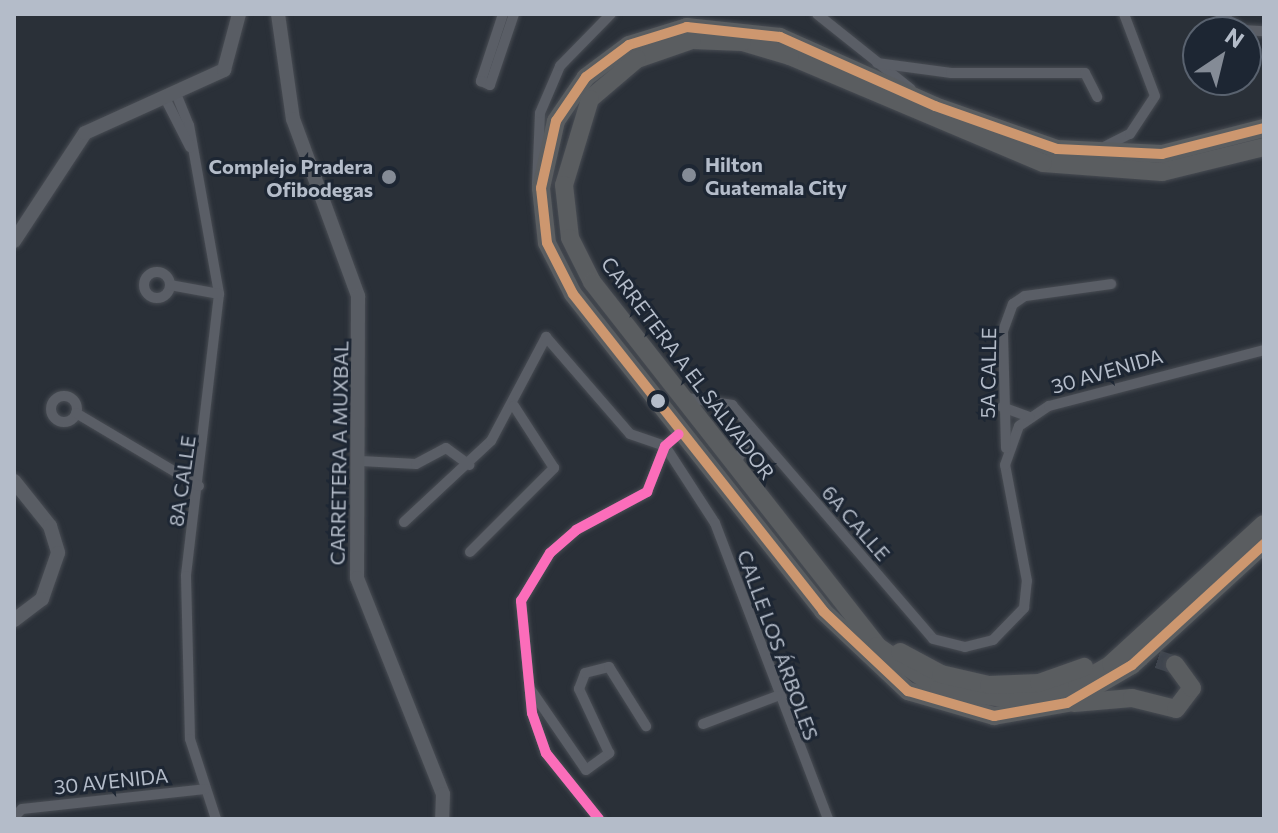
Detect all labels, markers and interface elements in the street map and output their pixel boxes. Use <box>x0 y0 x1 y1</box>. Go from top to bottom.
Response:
north arrow <box>1182 16 1262 96</box>
text: N <box>1220 22 1249 53</box>
place label: Hilton Guatemala City <box>705 152 847 199</box>
place label: Complejo Pradera Ofibodegas <box>208 154 373 201</box>
marker: Hilton Guatemala City <box>680 166 698 184</box>
marker: Complejo Pradera Ofibodegas <box>380 168 398 186</box>
street label: CARRETERA A EL SALVADOR <box>596 252 780 484</box>
street label: 5A CALLE <box>975 327 1001 419</box>
street label: CARRETERA A MUXBAL <box>325 340 353 566</box>
street label: 30 AVENIDA <box>1048 344 1166 398</box>
unlabelled marker <box>650 393 666 409</box>
street label: 8A CALLE <box>164 434 200 528</box>
street label: 6A CALLE <box>817 481 895 565</box>
street label: CALLE LOS ÁRBOLES <box>732 547 824 743</box>
street label: 30 AVENIDA <box>53 763 169 799</box>

